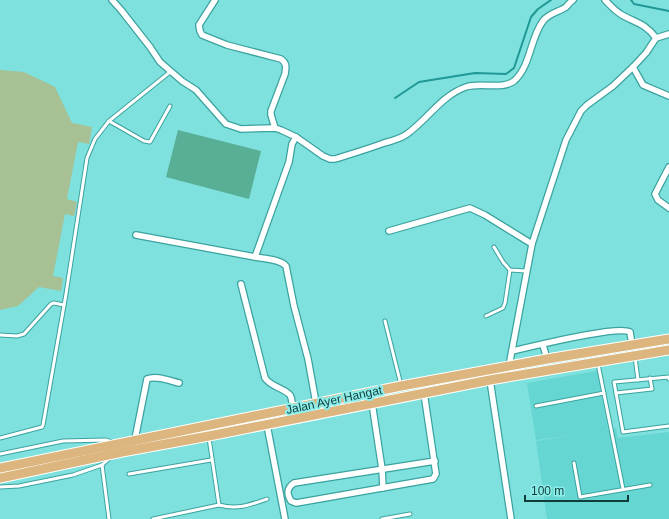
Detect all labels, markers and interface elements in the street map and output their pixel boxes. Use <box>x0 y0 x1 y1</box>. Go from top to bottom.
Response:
street label: Jalan Ayer Hangat <box>285 383 384 417</box>
scale bar <box>525 477 628 503</box>
text: 100 m <box>531 484 564 498</box>

